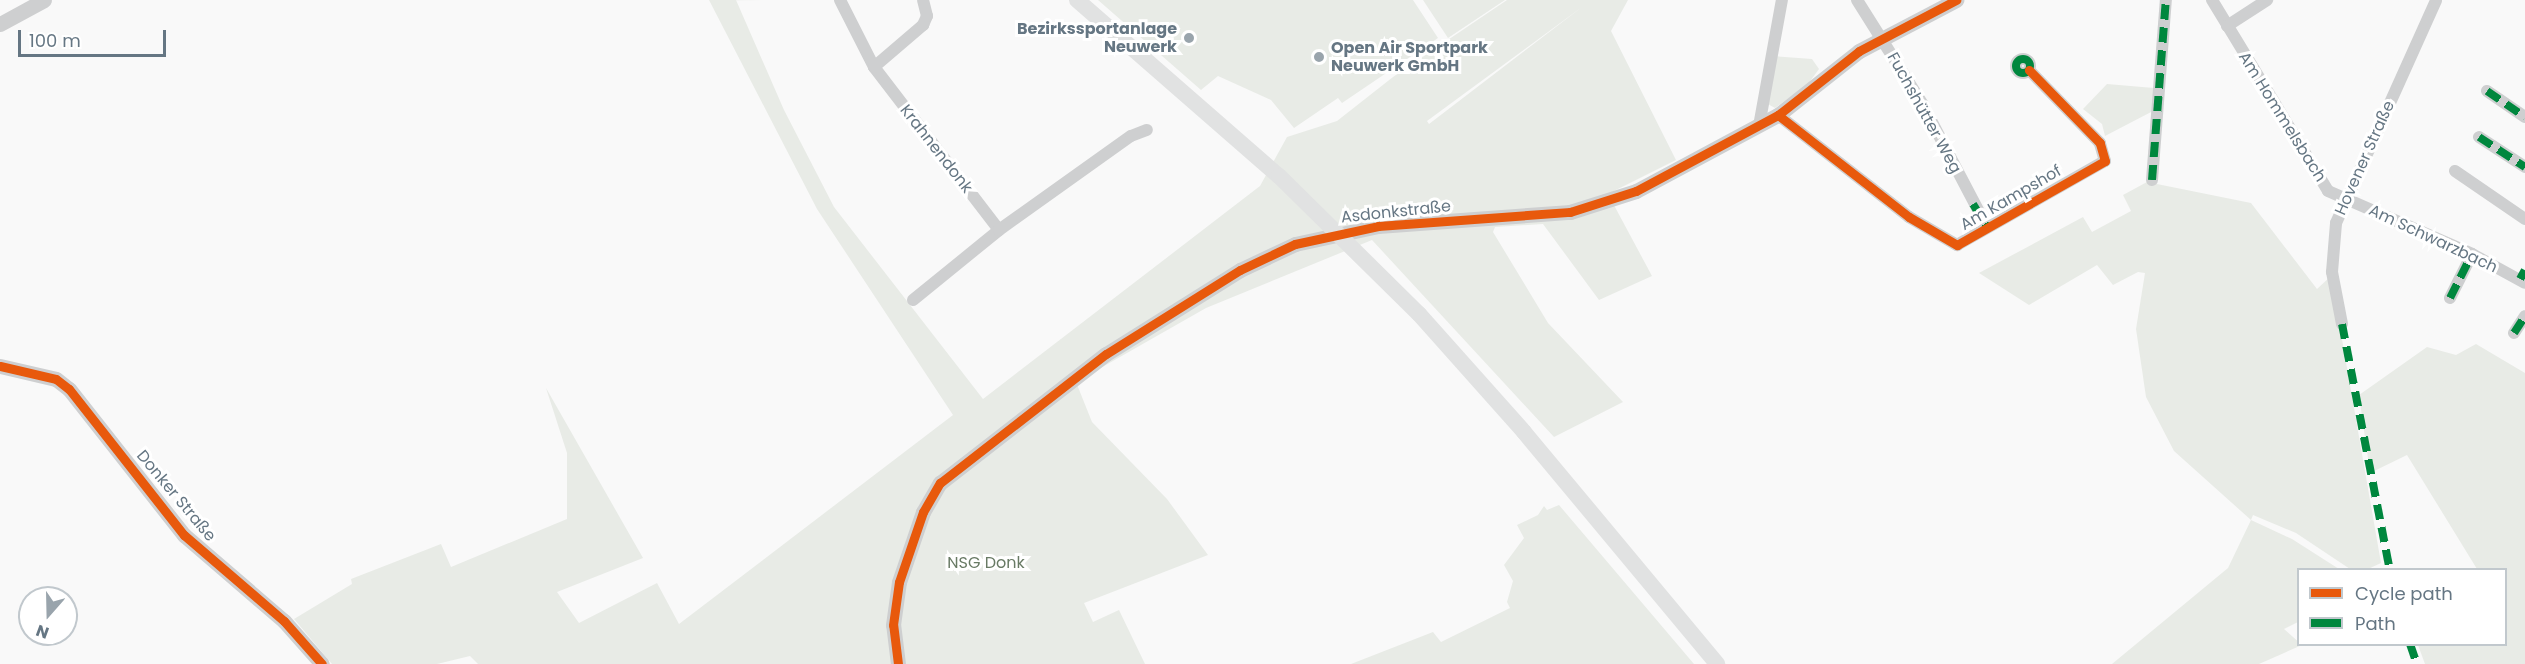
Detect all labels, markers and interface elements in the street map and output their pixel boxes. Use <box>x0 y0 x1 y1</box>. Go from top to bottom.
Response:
scale bar <box>21 18 170 56</box>
place label: Bezirkssportanlage Neuwerk <box>1017 19 1177 57</box>
text: 100 m <box>29 28 81 53</box>
marker: Bezirkssportanlage Neuwerk <box>1182 31 1196 45</box>
place label: Open Air Sportpark Neuwerk GmbH <box>1331 38 1488 76</box>
street label: Am Hommelsbach <box>2234 48 2330 186</box>
street label: Fuchshütter Weg <box>1883 49 1965 177</box>
marker: Open Air Sportpark Neuwerk GmbH <box>1312 50 1326 64</box>
street label: Hovener Straße <box>2331 98 2399 218</box>
street label: Krahnendonk <box>896 101 976 197</box>
street label: Am Kampshof <box>1957 161 2065 235</box>
street label: Asdonkstraße <box>1340 197 1452 227</box>
street label: Am Schwarzbach <box>2366 201 2500 277</box>
street label: Donker Straße <box>132 447 220 545</box>
park label: NSG Donk <box>947 553 1025 573</box>
legend <box>2297 568 2507 646</box>
text: Cycle path <box>2355 581 2453 606</box>
north arrow <box>18 586 78 646</box>
text: Path <box>2355 611 2396 636</box>
text: N <box>33 619 52 644</box>

